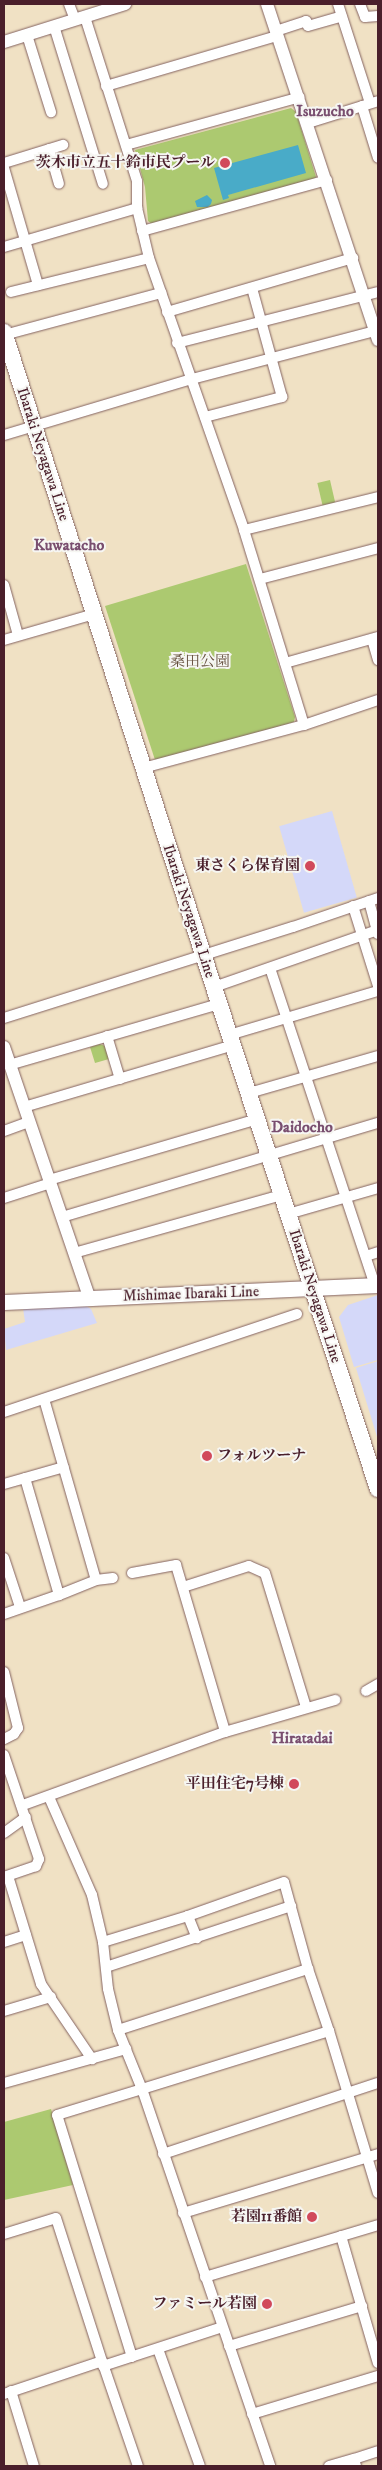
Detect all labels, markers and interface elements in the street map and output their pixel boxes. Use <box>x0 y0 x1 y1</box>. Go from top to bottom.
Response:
district label: Isuzucho <box>296 101 354 121</box>
place label: 茨木市立五十鈴市民プール <box>35 154 215 172</box>
marker: 茨木市立五十鈴市民プール <box>219 157 231 169</box>
street label: Ibaraki Neyagawa Line <box>13 385 73 523</box>
district label: Kuwatacho <box>34 535 104 555</box>
park label: 桑田公園 <box>170 653 230 671</box>
street label: Ibaraki Neyagawa Line <box>159 842 219 980</box>
place label: 東さくら保育園 <box>195 857 300 875</box>
marker: 東さくら保育園 <box>304 860 316 872</box>
district label: Daidocho <box>271 1117 333 1137</box>
street label: Ibaraki Neyagawa Line <box>285 1227 345 1365</box>
street label: Mishimae Ibaraki Line <box>123 1283 259 1305</box>
place label: フォルツーナ <box>217 1447 307 1465</box>
marker: フォルツーナ <box>201 1450 213 1462</box>
district label: Hiratadai <box>271 1728 333 1748</box>
place label: 平田住宅7号棟 <box>186 1775 284 1793</box>
marker: 平田住宅7号棟 <box>288 1778 300 1790</box>
place label: 若園11番館 <box>231 2208 302 2226</box>
marker: 若園11番館 <box>306 2211 318 2223</box>
place label: ファミール若園 <box>152 2295 257 2313</box>
marker: ファミール若園 <box>261 2298 273 2310</box>

